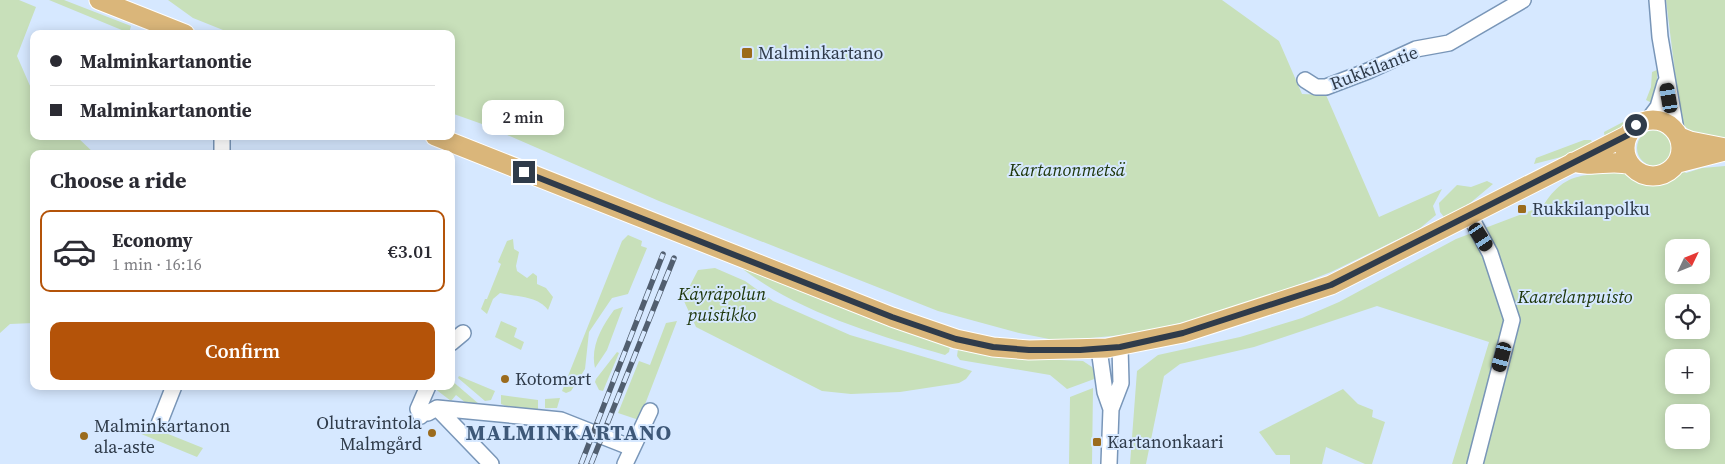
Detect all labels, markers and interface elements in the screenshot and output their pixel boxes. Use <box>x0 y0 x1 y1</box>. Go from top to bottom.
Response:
street label: Rukkilantie <box>1326 39 1422 96</box>
place label: Malminkartano <box>758 40 884 65</box>
marker: Malminkartano <box>740 46 754 60</box>
text: Malminkartanontie <box>80 48 252 74</box>
car <box>1659 82 1678 114</box>
text: Malminkartanontie <box>80 97 252 123</box>
callout: 2 min <box>483 100 565 134</box>
text: 2 min <box>502 106 544 128</box>
route start <box>1625 114 1647 136</box>
park label: Kartanonmetsä <box>1008 157 1126 182</box>
route end <box>513 161 535 183</box>
text: Choose a ride <box>50 165 187 195</box>
place label: Rukkilanpolku <box>1532 196 1650 221</box>
marker: Rukkilanpolku <box>1516 203 1528 215</box>
car <box>1466 220 1495 254</box>
text: Economy <box>112 227 193 253</box>
icon: car <box>52 229 97 274</box>
text: €3.01 <box>388 238 433 264</box>
north arrow <box>1665 239 1710 284</box>
map controls <box>1665 239 1710 449</box>
text: 1 min · 16:16 <box>112 253 202 275</box>
park label: Käyräpolun puistikko <box>677 281 766 327</box>
park label: Kaarelanpuisto <box>1516 284 1633 309</box>
button: locate <box>1665 294 1710 339</box>
button: Confirm <box>50 322 435 380</box>
car <box>1490 341 1513 373</box>
button: + <box>1665 349 1710 394</box>
place label: Kotomart <box>515 366 591 391</box>
marker: Kotomart <box>499 373 511 385</box>
button: − <box>1665 404 1710 449</box>
place label: Olutravintola Malmgård <box>316 410 423 456</box>
place label: Malminkartanon ala-aste <box>94 413 230 459</box>
district label: MALMINKARTANO <box>466 417 672 447</box>
marker: Olutravintola Malmgård <box>426 427 438 439</box>
place label: Kartanonkaari <box>1107 429 1224 454</box>
marker: Malminkartanon ala-aste <box>78 430 90 442</box>
marker: Kartanonkaari <box>1091 436 1103 448</box>

